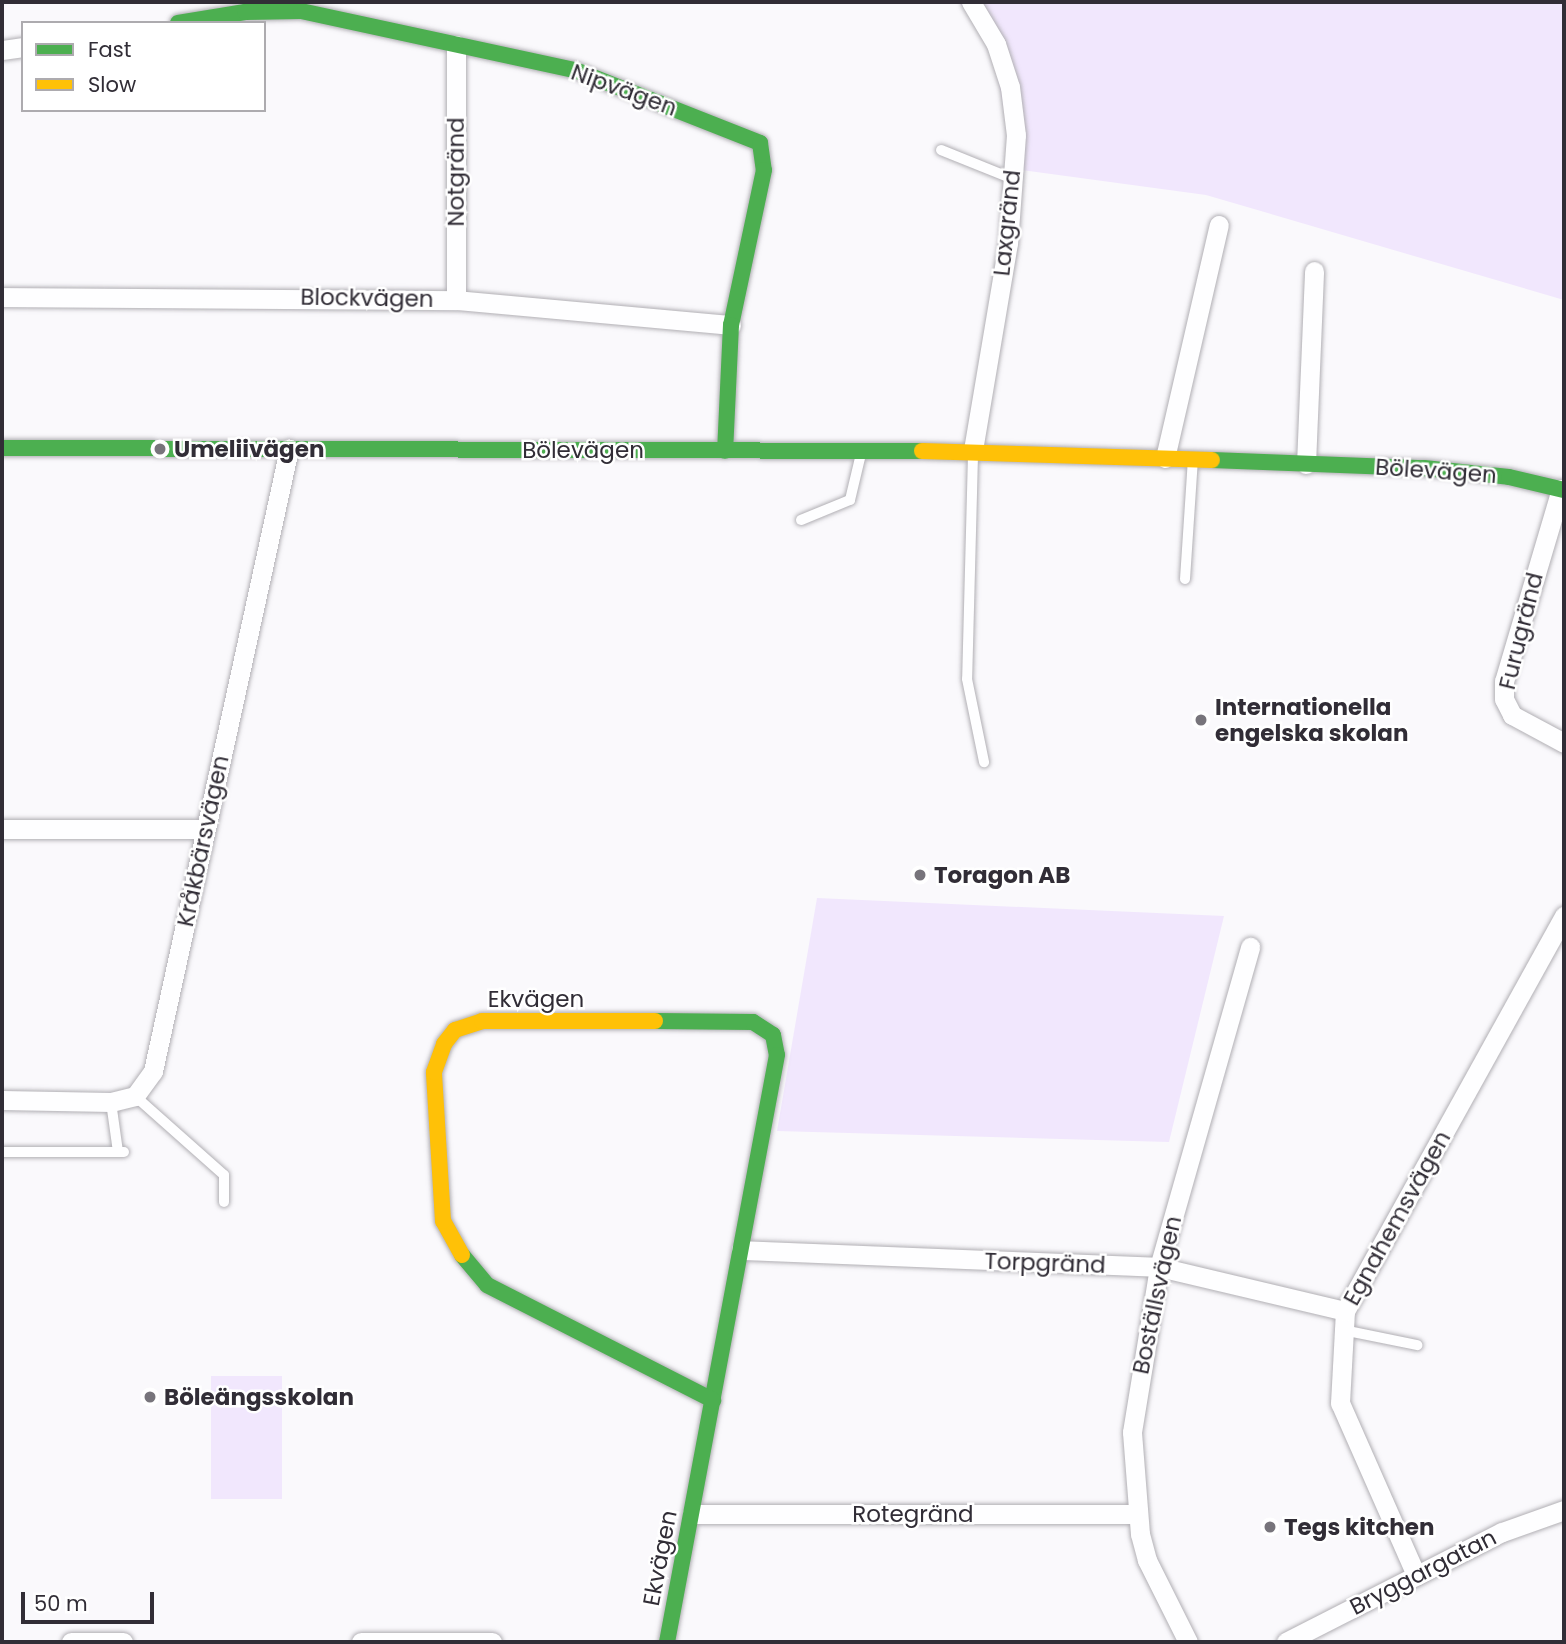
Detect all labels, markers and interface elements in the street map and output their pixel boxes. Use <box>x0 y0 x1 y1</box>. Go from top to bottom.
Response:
legend <box>21 21 266 112</box>
text: Fast <box>88 35 131 64</box>
street label: Nipvägen <box>567 58 681 122</box>
text: Slow <box>88 70 136 99</box>
street label: Notgränd <box>442 117 470 227</box>
street label: Laxgränd <box>988 169 1026 277</box>
street label: Blockvägen <box>300 283 434 313</box>
place label: Umeliivägen <box>174 435 324 463</box>
street label: Bölevägen <box>522 436 644 464</box>
marker: Umeliivägen <box>152 441 168 457</box>
street label: Bölevägen <box>1374 453 1498 489</box>
street label: Furugränd <box>1493 570 1549 692</box>
place label: Internationella engelska skolan <box>1215 693 1408 747</box>
marker: Internationella engelska skolan <box>1193 712 1209 728</box>
street label: Kråkbärsvägen <box>171 753 235 929</box>
place label: Toragon AB <box>934 861 1070 889</box>
marker: Toragon AB <box>912 867 928 883</box>
street label: Ekvägen <box>488 985 584 1013</box>
street label: Egnahemsvägen <box>1338 1126 1456 1310</box>
street label: Boställsvägen <box>1127 1213 1187 1377</box>
street label: Torpgränd <box>984 1247 1106 1279</box>
place label: Böleängsskolan <box>164 1383 354 1411</box>
marker: Böleängsskolan <box>142 1389 158 1405</box>
street label: Rotegränd <box>852 1500 974 1528</box>
street label: Ekvägen <box>637 1508 683 1608</box>
place label: Tegs kitchen <box>1284 1513 1435 1541</box>
marker: Tegs kitchen <box>1262 1519 1278 1535</box>
street label: Bryggargatan <box>1345 1523 1501 1621</box>
scale bar <box>24 1578 158 1622</box>
text: 50 m <box>34 1589 88 1618</box>

